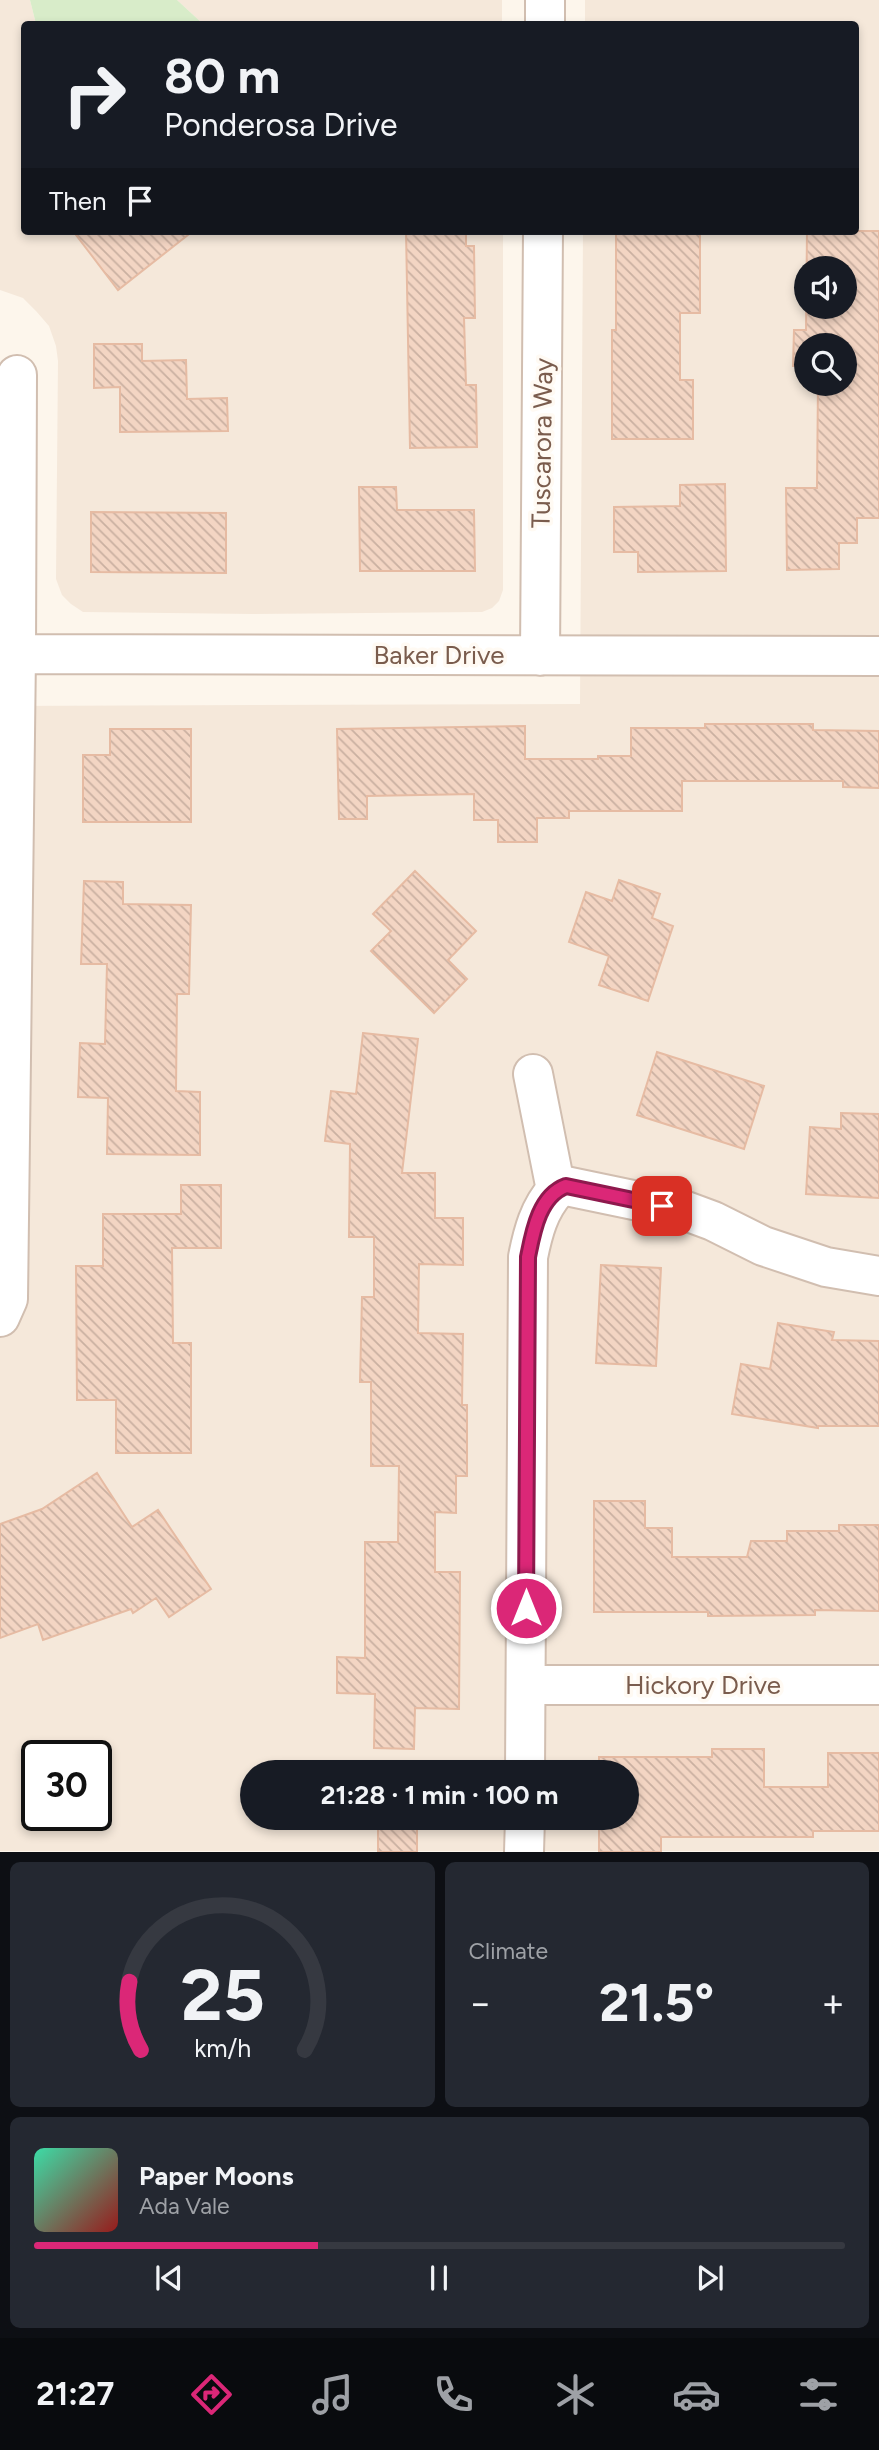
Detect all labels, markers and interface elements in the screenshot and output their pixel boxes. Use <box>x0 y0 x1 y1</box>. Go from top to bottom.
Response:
text: 80 m <box>164 46 280 105</box>
icon: right <box>49 49 140 140</box>
text: Ponderosa Drive <box>164 106 397 144</box>
icon: arrive <box>121 182 159 220</box>
text: Then <box>49 185 107 217</box>
map controls <box>794 256 857 396</box>
button: sound <box>794 256 857 319</box>
button: search <box>794 333 857 396</box>
street label: Tuscarora Way <box>525 357 559 528</box>
street label: Baker Drive <box>373 639 505 671</box>
pin <box>632 1176 692 1236</box>
icon: arrive <box>643 1187 681 1225</box>
position arrow <box>489 1571 563 1645</box>
street label: Hickory Drive <box>625 1669 781 1701</box>
speed limit sign: 30 <box>21 1740 112 1831</box>
text: 21:28 · 1 min · 100 m <box>320 1779 559 1811</box>
text: Climate <box>469 1937 548 1965</box>
text: 25 <box>180 1952 264 2039</box>
text: 21.5° <box>599 1972 714 2034</box>
text: − <box>469 1980 492 2026</box>
text: + <box>821 1980 845 2026</box>
text: km/h <box>194 2033 251 2063</box>
text: Paper Moons <box>139 2160 294 2192</box>
text: Ada Vale <box>139 2192 230 2220</box>
icon: previous <box>150 2259 188 2297</box>
icon: pause <box>420 2259 458 2297</box>
icon: next <box>691 2259 729 2297</box>
icon: directions <box>187 2370 236 2419</box>
icon: music <box>308 2370 357 2419</box>
icon: phone <box>429 2370 478 2419</box>
icon: climate <box>551 2370 600 2419</box>
icon: car <box>672 2370 721 2419</box>
icon: filters <box>794 2370 843 2419</box>
text: 21:27 <box>36 2375 114 2413</box>

